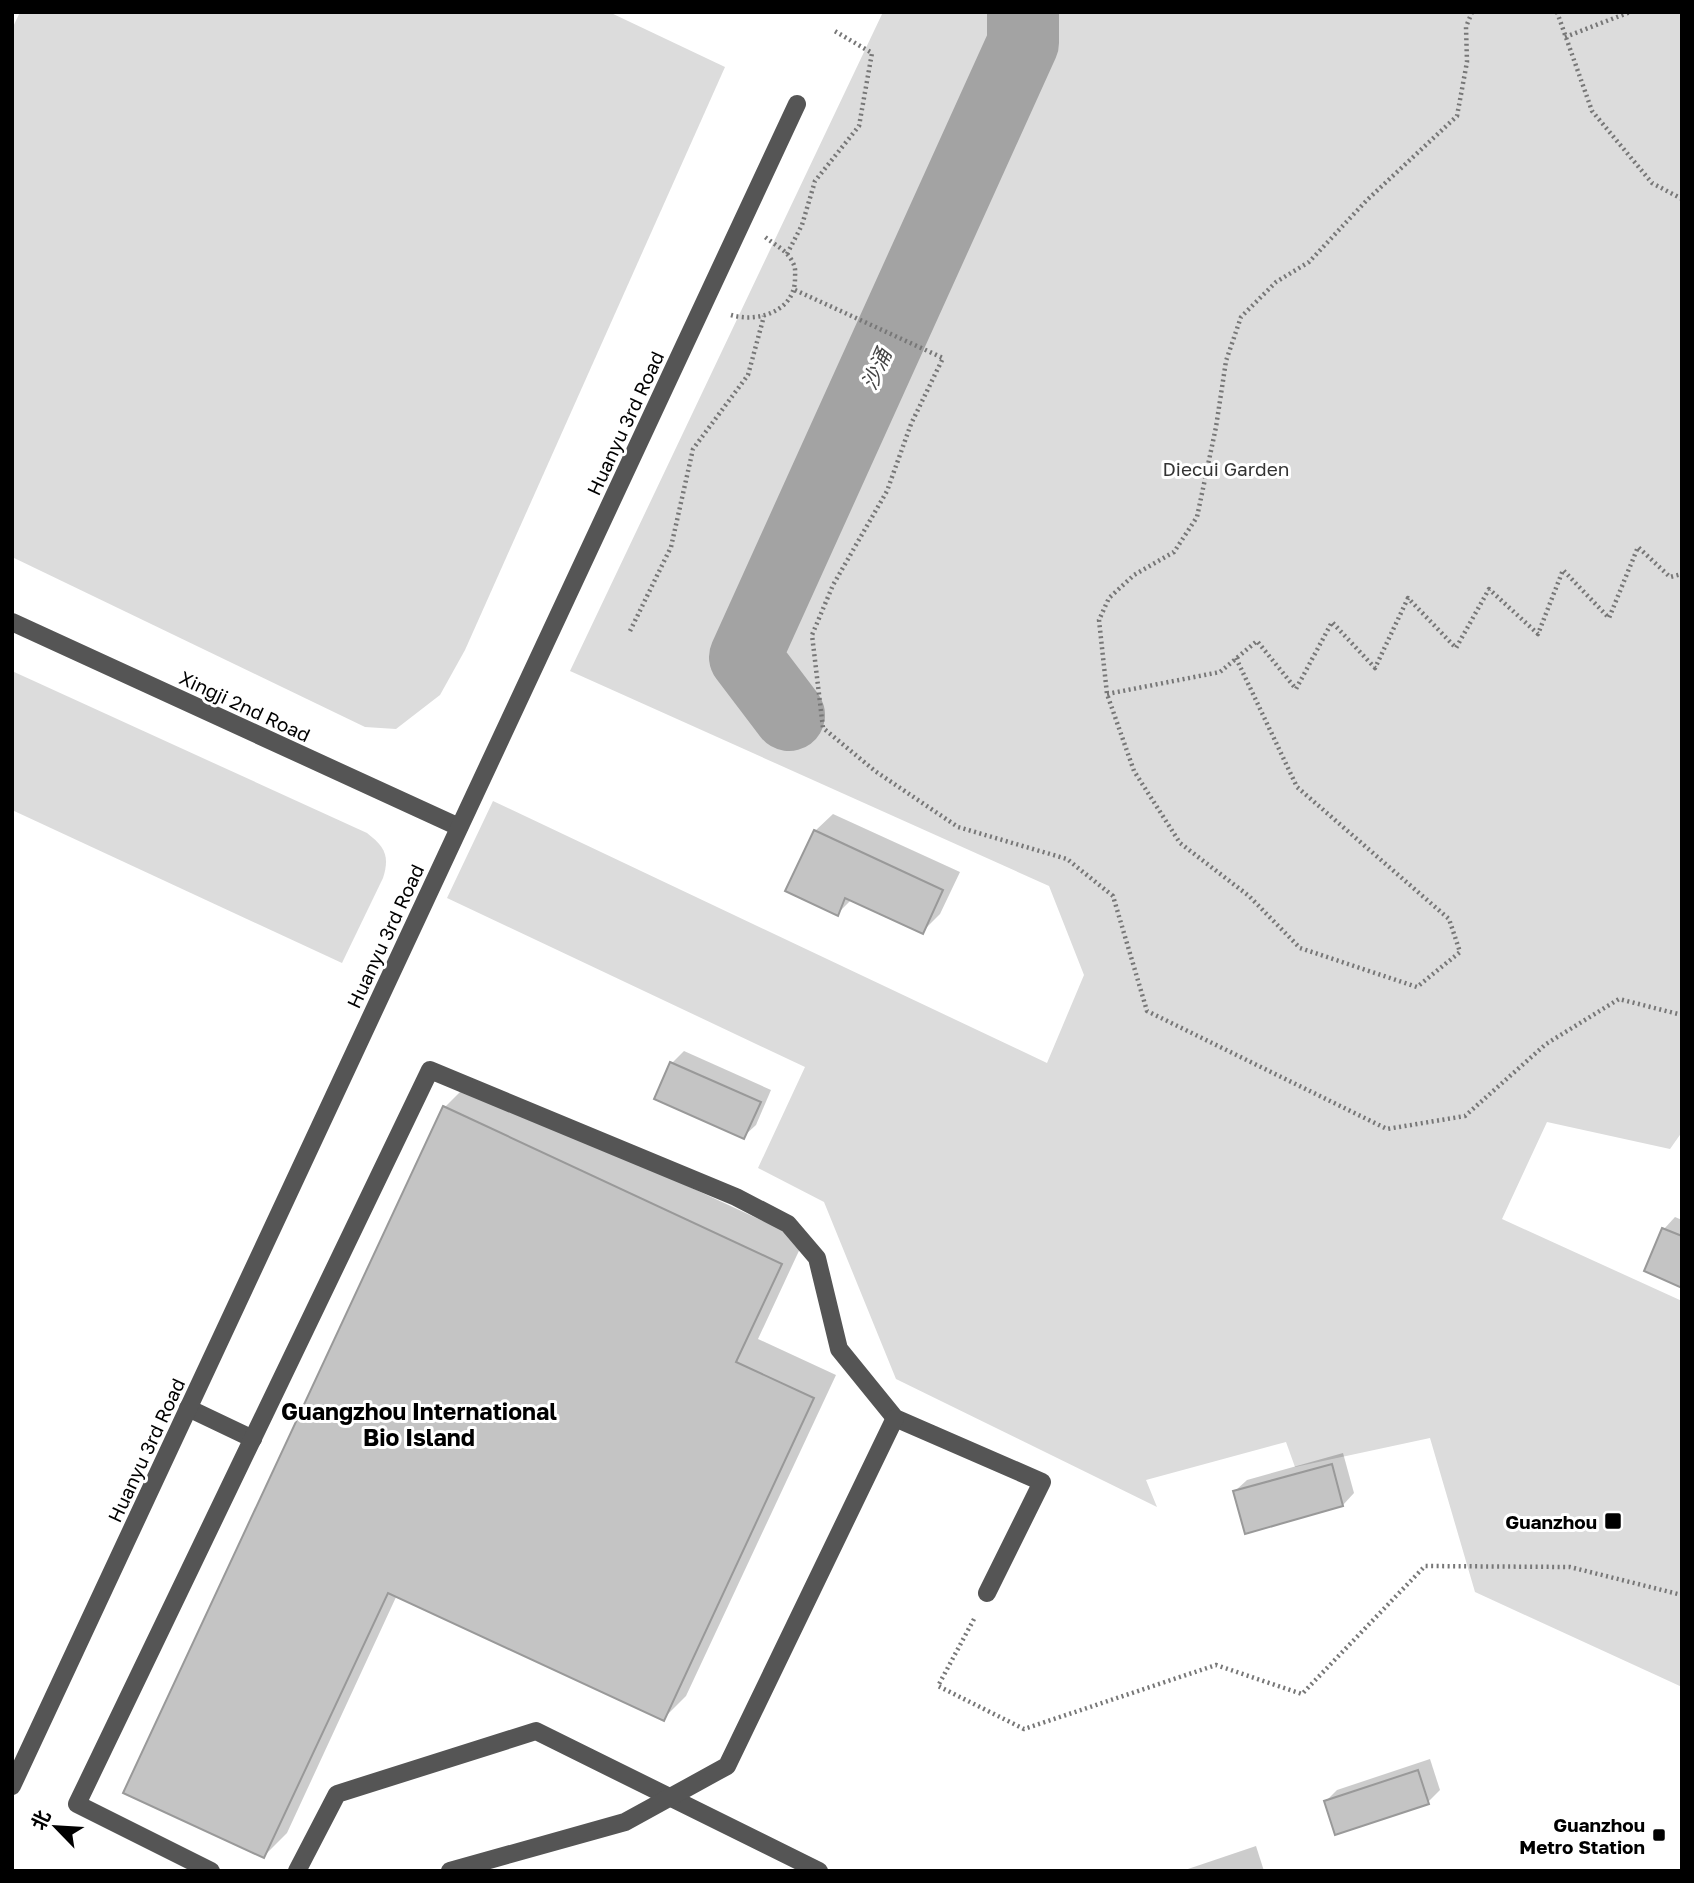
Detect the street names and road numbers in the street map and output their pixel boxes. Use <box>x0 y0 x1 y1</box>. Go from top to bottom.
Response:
street label: Huanyu 3rd Road <box>582 347 668 499</box>
street label: Xingji 2nd Road <box>176 666 314 746</box>
street label: Huanyu 3rd Road <box>342 860 428 1012</box>
street label: Huanyu 3rd Road <box>103 1374 189 1526</box>

